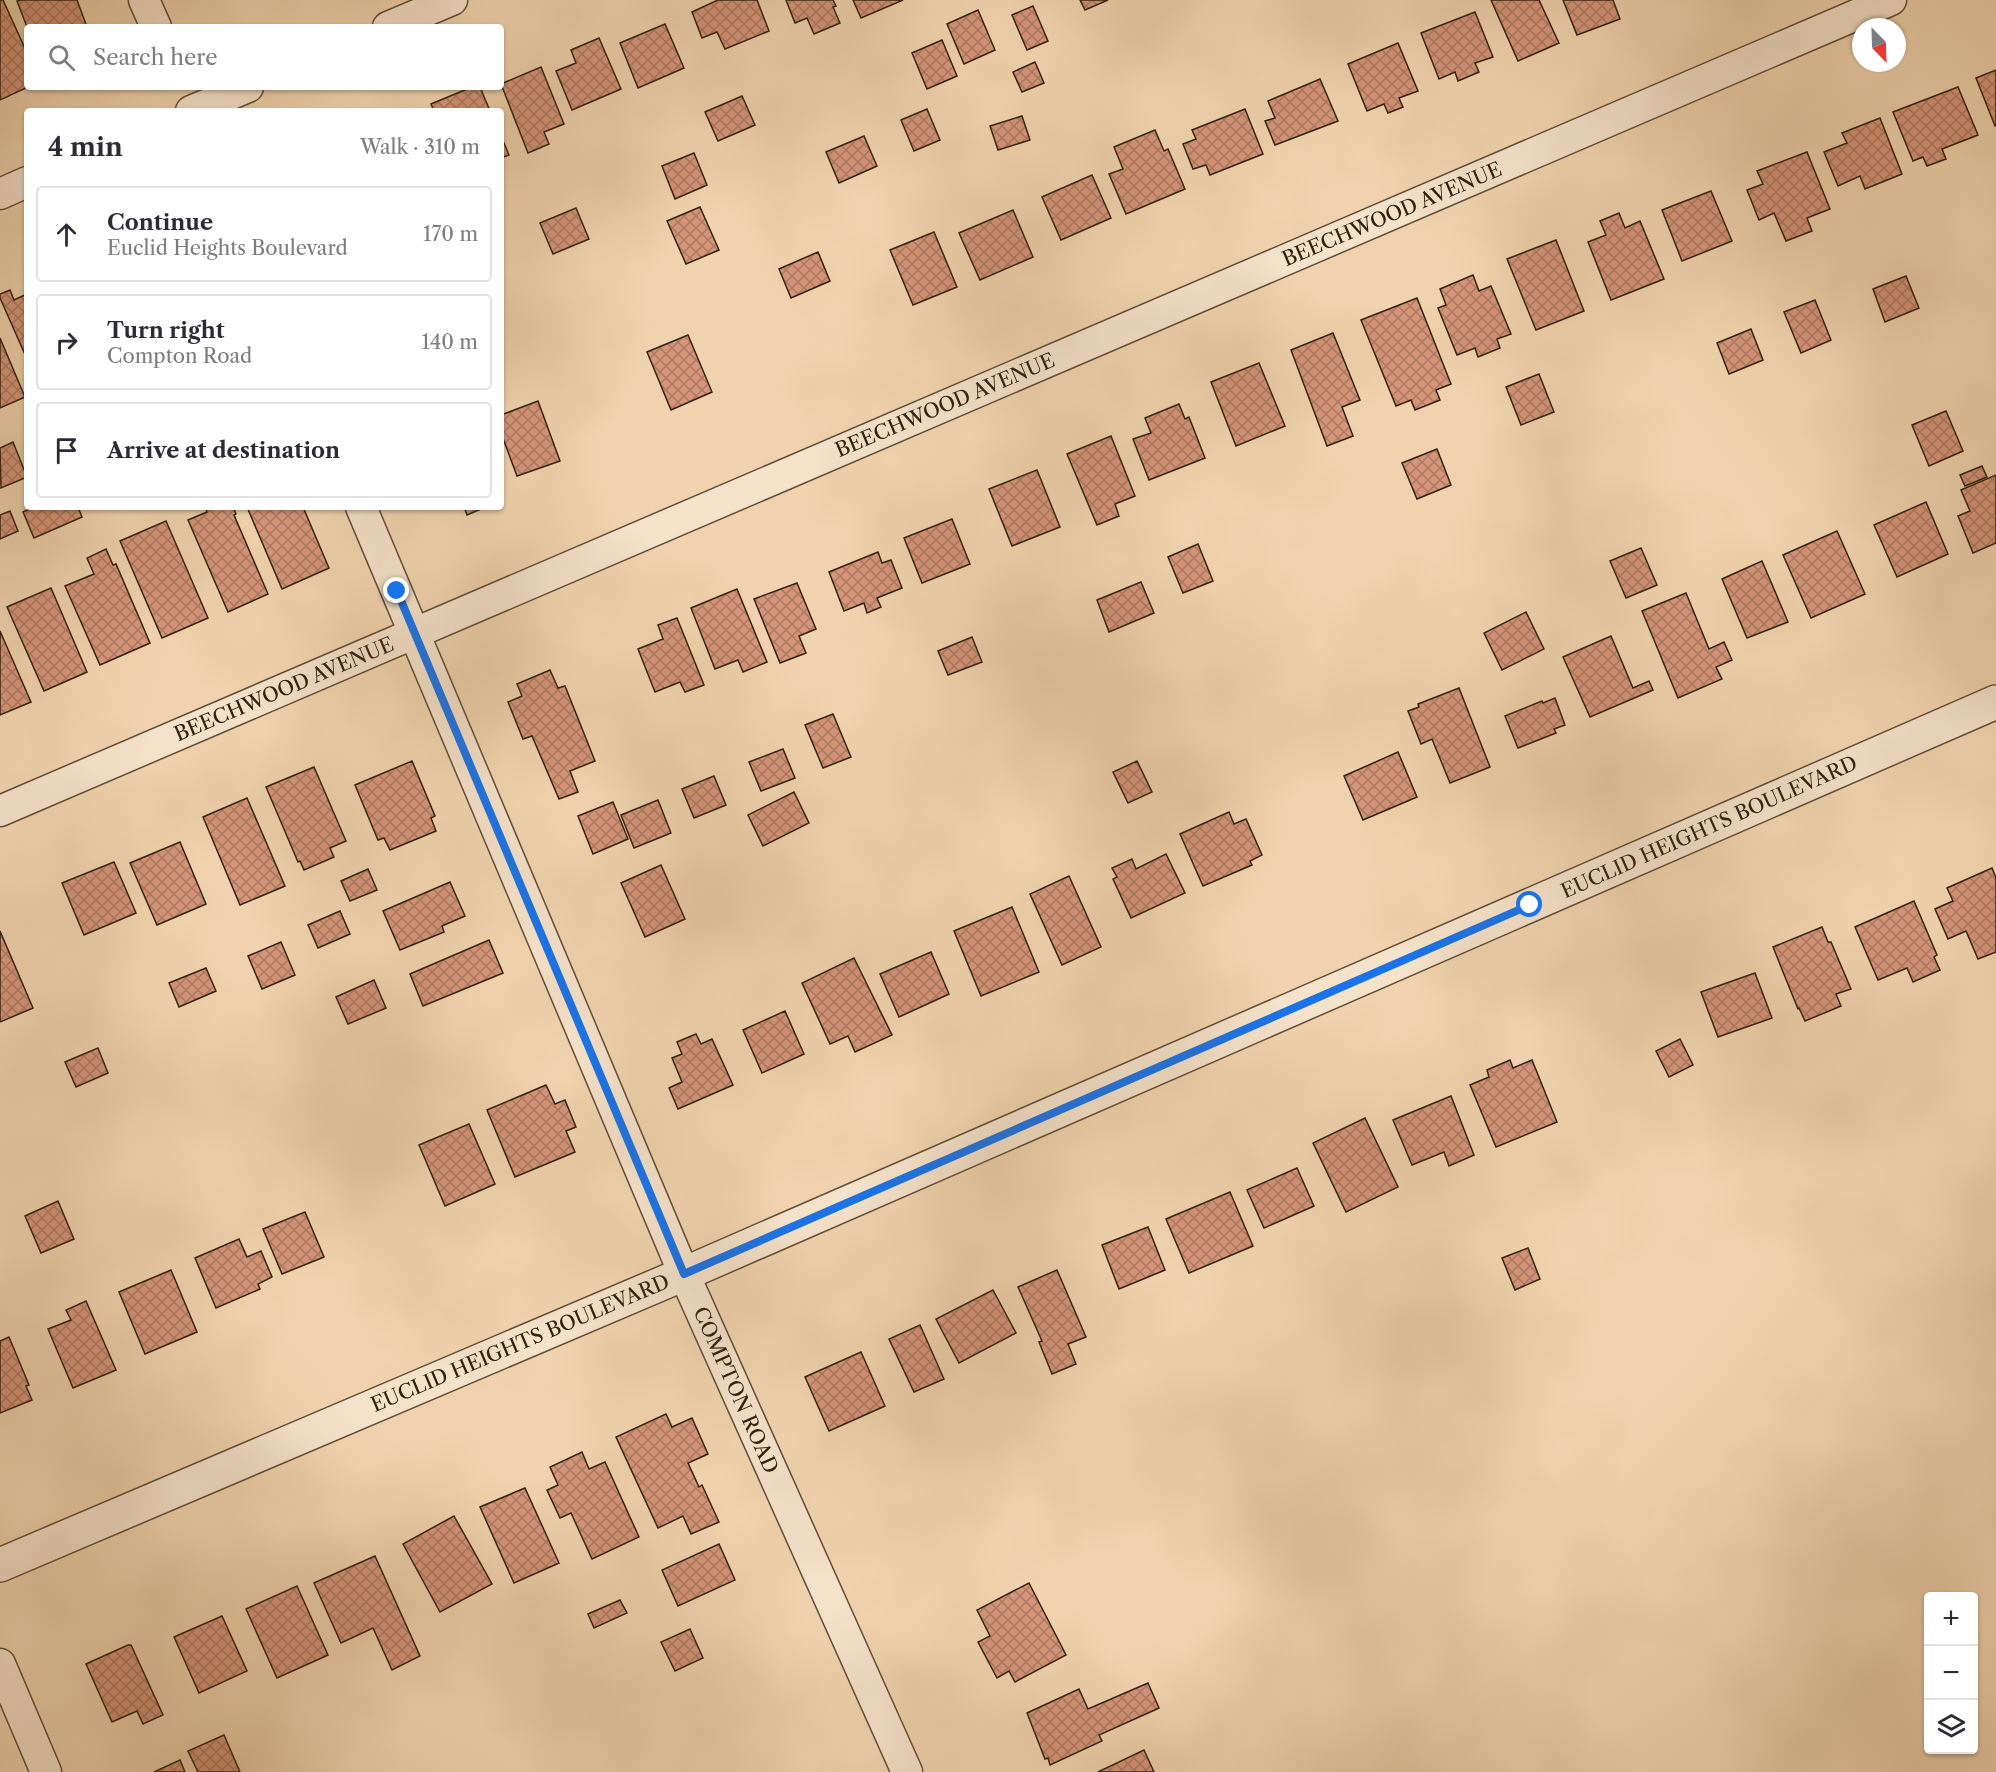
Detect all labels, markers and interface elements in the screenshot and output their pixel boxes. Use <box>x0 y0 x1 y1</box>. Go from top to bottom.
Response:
north arrow <box>1852 18 1906 72</box>
search box <box>24 24 504 90</box>
icon: search <box>45 41 78 74</box>
text: Search here <box>93 44 218 71</box>
text: 4 min <box>48 131 123 163</box>
text: Walk · 310 m <box>360 135 480 159</box>
street label: BEECHWOOD AVENUE <box>1279 157 1505 271</box>
text: Continue <box>107 209 213 236</box>
icon: ahead <box>50 218 83 251</box>
text: 170 m <box>423 222 478 246</box>
text: Euclid Heights Boulevard <box>107 236 348 260</box>
text: Turn right <box>107 317 225 344</box>
icon: right <box>50 326 83 359</box>
text: 140 m <box>421 330 478 354</box>
text: Compton Road <box>107 344 252 368</box>
street label: BEECHWOOD AVENUE <box>832 348 1058 462</box>
icon: arrive <box>50 434 83 467</box>
text: Arrive at destination <box>107 437 340 464</box>
route end <box>383 577 409 603</box>
street label: BEECHWOOD AVENUE <box>171 632 397 746</box>
street label: EUCLID HEIGHTS BOULEVARD <box>1557 751 1861 903</box>
route start <box>1516 891 1542 917</box>
street label: EUCLID HEIGHTS BOULEVARD <box>367 1269 673 1417</box>
street label: COMPTON ROAD <box>688 1303 784 1477</box>
map controls <box>1924 1592 1978 1754</box>
button: + <box>1924 1592 1978 1646</box>
button: − <box>1924 1646 1978 1700</box>
button: layers <box>1924 1700 1978 1754</box>

